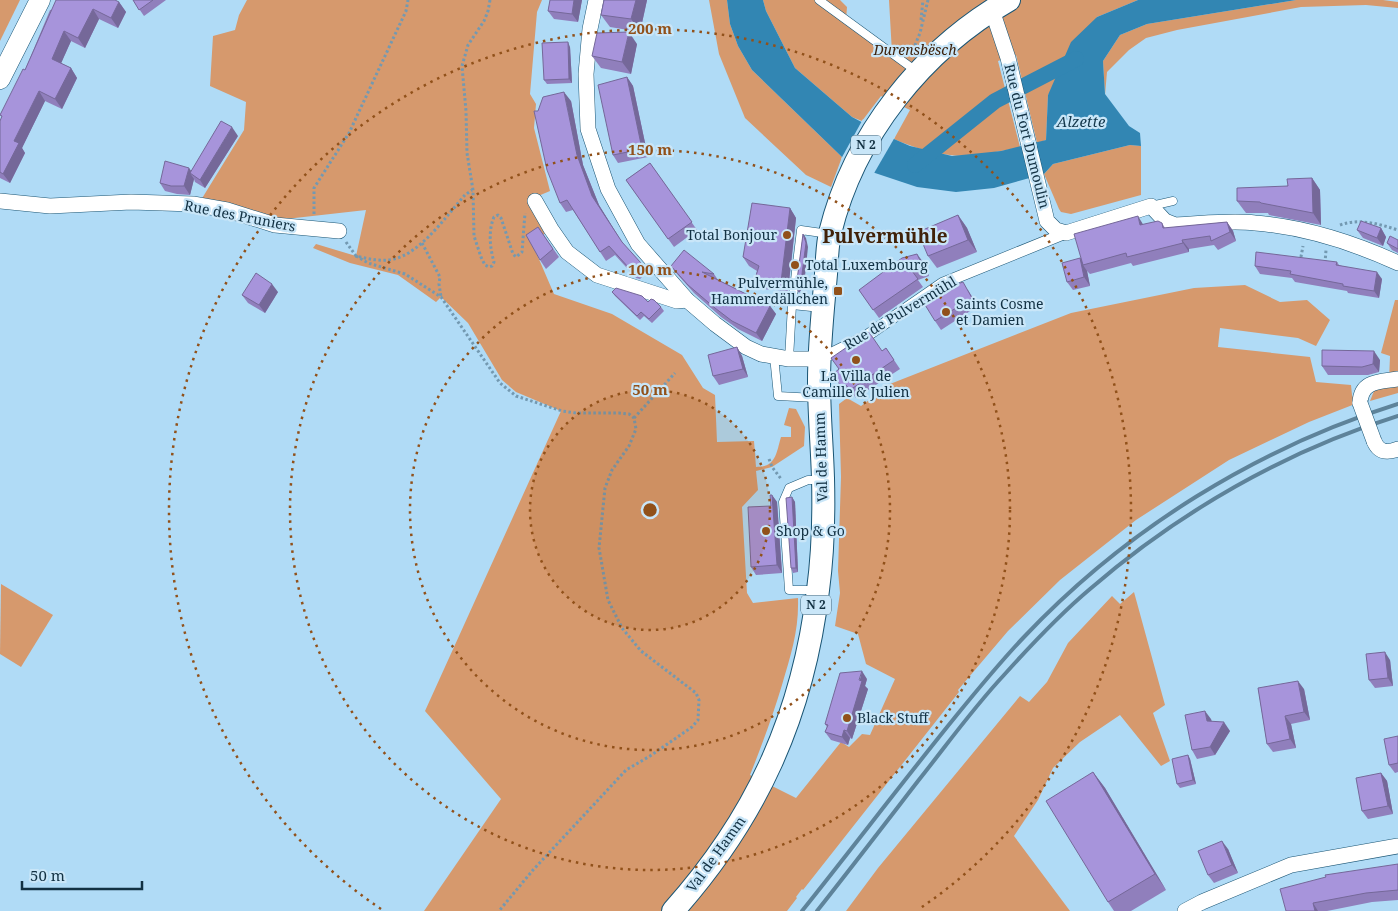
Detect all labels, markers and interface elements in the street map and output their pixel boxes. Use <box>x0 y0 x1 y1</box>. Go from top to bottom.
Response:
text: 200 m <box>628 18 672 38</box>
park label: Durensbësch <box>872 40 957 59</box>
street label: Rue du Fort Dumoulin <box>1000 62 1055 210</box>
water label: Alzette <box>1056 111 1106 131</box>
road number: N 2 <box>851 136 881 154</box>
text: 150 m <box>628 139 672 159</box>
street label: Rue des Pruniers <box>183 195 297 236</box>
district label: Pulvermühle <box>822 223 948 249</box>
place label: Total Bonjour <box>686 225 777 244</box>
marker: Total Bonjour <box>781 229 793 241</box>
place label: Total Luxembourg <box>805 255 928 274</box>
text: 100 m <box>628 259 672 279</box>
marker: Total Luxembourg <box>789 259 801 271</box>
street label: Rue de Pulvermühl <box>840 271 960 354</box>
place label: Pulvermühle, Hammerdällchen <box>711 273 828 308</box>
marker: Pulvermühle, Hammerdällchen <box>832 285 844 297</box>
place label: Saints Cosme et Damien <box>956 294 1044 329</box>
marker: Saints Cosme et Damien <box>940 306 952 318</box>
marker: La Villa de Camille & Julien <box>850 354 862 366</box>
place label: La Villa de Camille & Julien <box>802 366 910 401</box>
text: 50 m <box>632 379 668 399</box>
street label: Val de Hamm <box>809 412 832 502</box>
centre of rings <box>641 501 659 519</box>
place label: Shop & Go <box>776 521 845 540</box>
marker: Shop & Go <box>760 525 772 537</box>
road number: N 2 <box>801 596 831 614</box>
place label: Black Stuff <box>857 708 930 727</box>
marker: Black Stuff <box>841 712 853 724</box>
street label: Val de Hamm <box>682 812 750 896</box>
scale bar <box>22 858 142 890</box>
text: 50 m <box>30 865 65 885</box>

